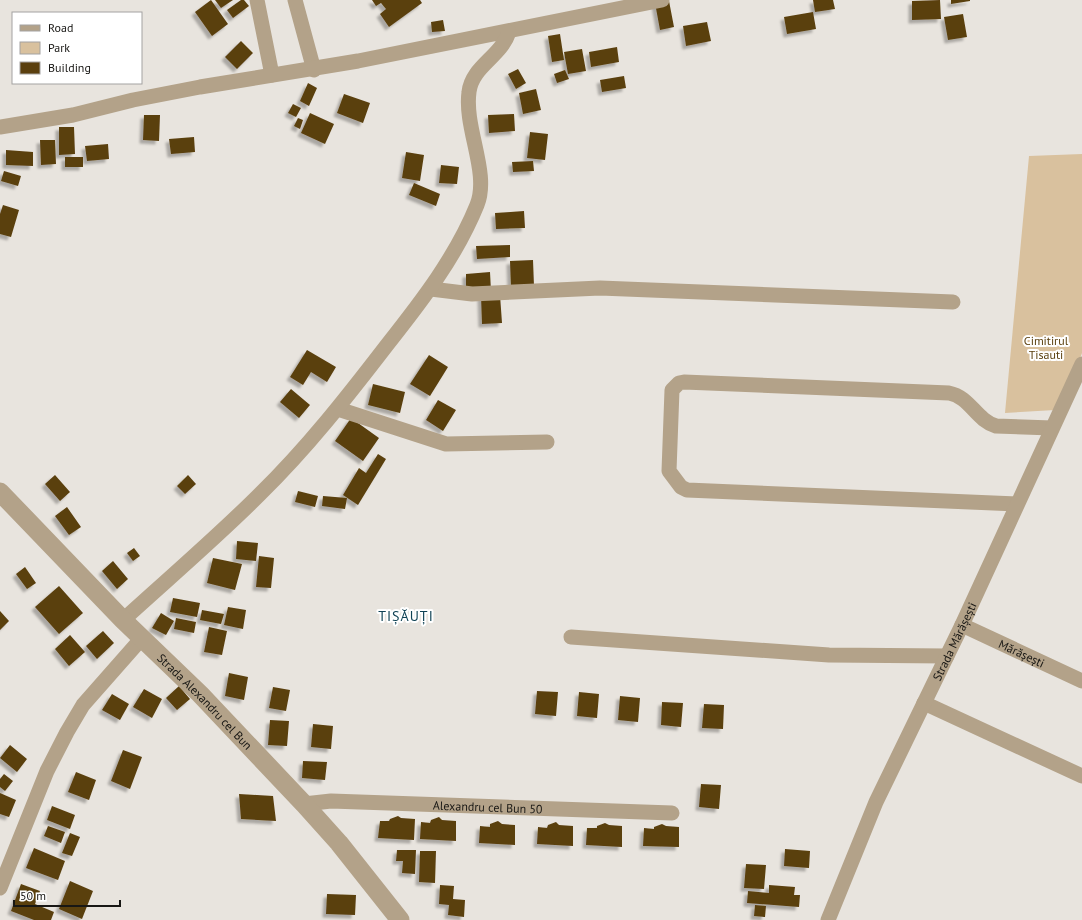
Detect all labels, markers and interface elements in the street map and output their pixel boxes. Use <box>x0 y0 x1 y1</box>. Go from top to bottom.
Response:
legend <box>12 12 142 84</box>
text: Road <box>48 20 73 35</box>
text: Park <box>48 40 70 55</box>
text: Building <box>48 60 91 75</box>
park label: Cimitirul Tisauti <box>1024 333 1069 362</box>
street label: Strada Mărășești <box>929 600 979 683</box>
district label: TIȘĂUȚI <box>378 607 434 625</box>
street label: Mărășești <box>996 636 1047 670</box>
street label: Strada Alexandru cel Bun <box>155 650 256 752</box>
street label: Alexandru cel Bun 50 <box>433 797 543 816</box>
scale bar <box>14 882 120 908</box>
text: 50 m <box>20 888 46 903</box>

